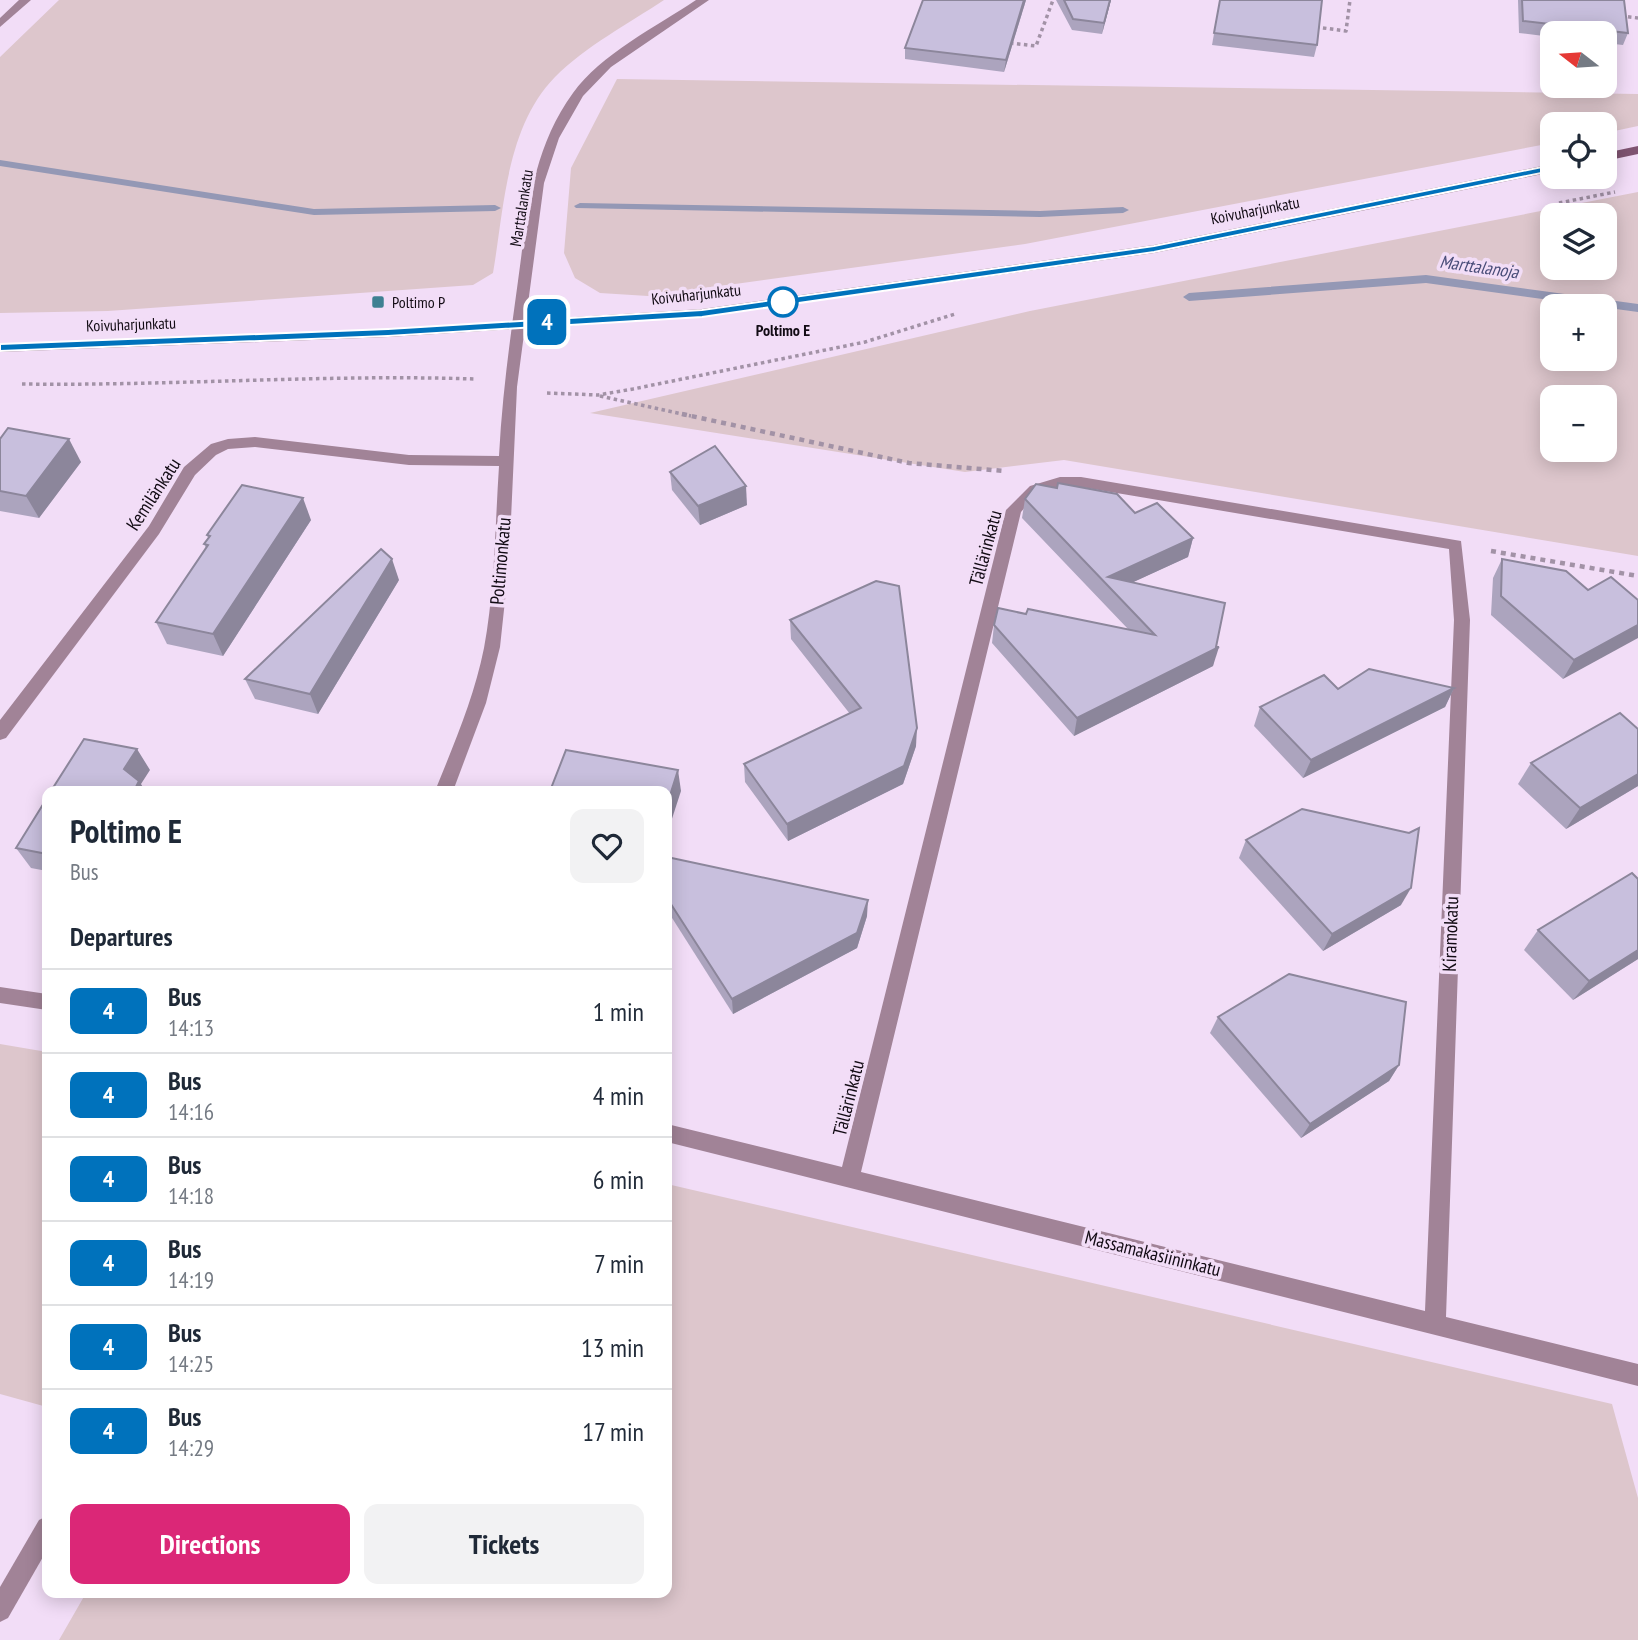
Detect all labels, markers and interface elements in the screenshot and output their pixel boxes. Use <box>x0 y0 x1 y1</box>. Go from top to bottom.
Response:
north arrow <box>1540 21 1617 98</box>
map controls <box>1540 21 1617 462</box>
button: locate <box>1540 112 1617 189</box>
street label: Marttalankatu <box>505 168 537 248</box>
street label: Koivuharjunkatu <box>1209 192 1301 228</box>
button: layers <box>1540 203 1617 280</box>
water label: Marttalanoja <box>1438 250 1521 284</box>
street label: Koivuharjunkatu <box>650 279 742 309</box>
marker: Poltimo E <box>768 287 798 317</box>
place label: Poltimo P <box>392 292 445 312</box>
marker: Poltimo P <box>370 294 386 310</box>
button: + <box>1540 294 1617 371</box>
line badge: 4 <box>524 299 570 345</box>
text: 4 <box>541 306 553 337</box>
street label: Koivuharjunkatu <box>86 312 176 336</box>
place label: Poltimo E <box>756 320 810 340</box>
button: − <box>1540 385 1617 462</box>
street label: Kemilänkatu <box>121 453 185 535</box>
street label: Tällärinkatu <box>963 507 1007 589</box>
street label: Poltimonkatu <box>484 516 516 606</box>
text: Poltimo E <box>70 809 182 852</box>
button: heart <box>570 809 644 883</box>
text: Bus <box>70 857 99 886</box>
street label: Kiramokatu <box>1437 896 1463 972</box>
text: Departures <box>70 920 173 953</box>
text: Bus <box>168 980 201 1013</box>
text: 4 <box>103 995 114 1026</box>
text: 1 min <box>593 995 644 1028</box>
text: 14:13 <box>168 1013 214 1042</box>
street label: Tällärinkatu <box>827 1057 869 1139</box>
text: Bus <box>168 1064 201 1097</box>
text: 4 <box>103 1079 114 1110</box>
text: 4 min <box>593 1079 644 1112</box>
text: 14:16 <box>168 1097 214 1126</box>
text: Bus <box>168 1148 201 1181</box>
text: 4 <box>103 1163 114 1194</box>
text: 6 min <box>593 1163 644 1196</box>
text: 14:18 <box>168 1181 214 1210</box>
street label: Massamakasiininkatu <box>1083 1225 1223 1281</box>
text: Bus <box>168 1232 201 1265</box>
text: 4 <box>103 1247 114 1278</box>
text: 7 min <box>594 1247 644 1280</box>
text: 14:19 <box>168 1265 214 1294</box>
text: Bus <box>168 1316 201 1349</box>
text: 4 <box>103 1331 114 1362</box>
text: 13 min <box>581 1331 644 1364</box>
text: 14:25 <box>168 1349 214 1378</box>
text: Bus <box>168 1400 201 1433</box>
text: 4 <box>103 1415 114 1446</box>
text: 17 min <box>582 1415 644 1448</box>
text: 14:29 <box>168 1433 214 1462</box>
button: Directions <box>70 1504 350 1584</box>
button: Tickets <box>364 1504 644 1584</box>

